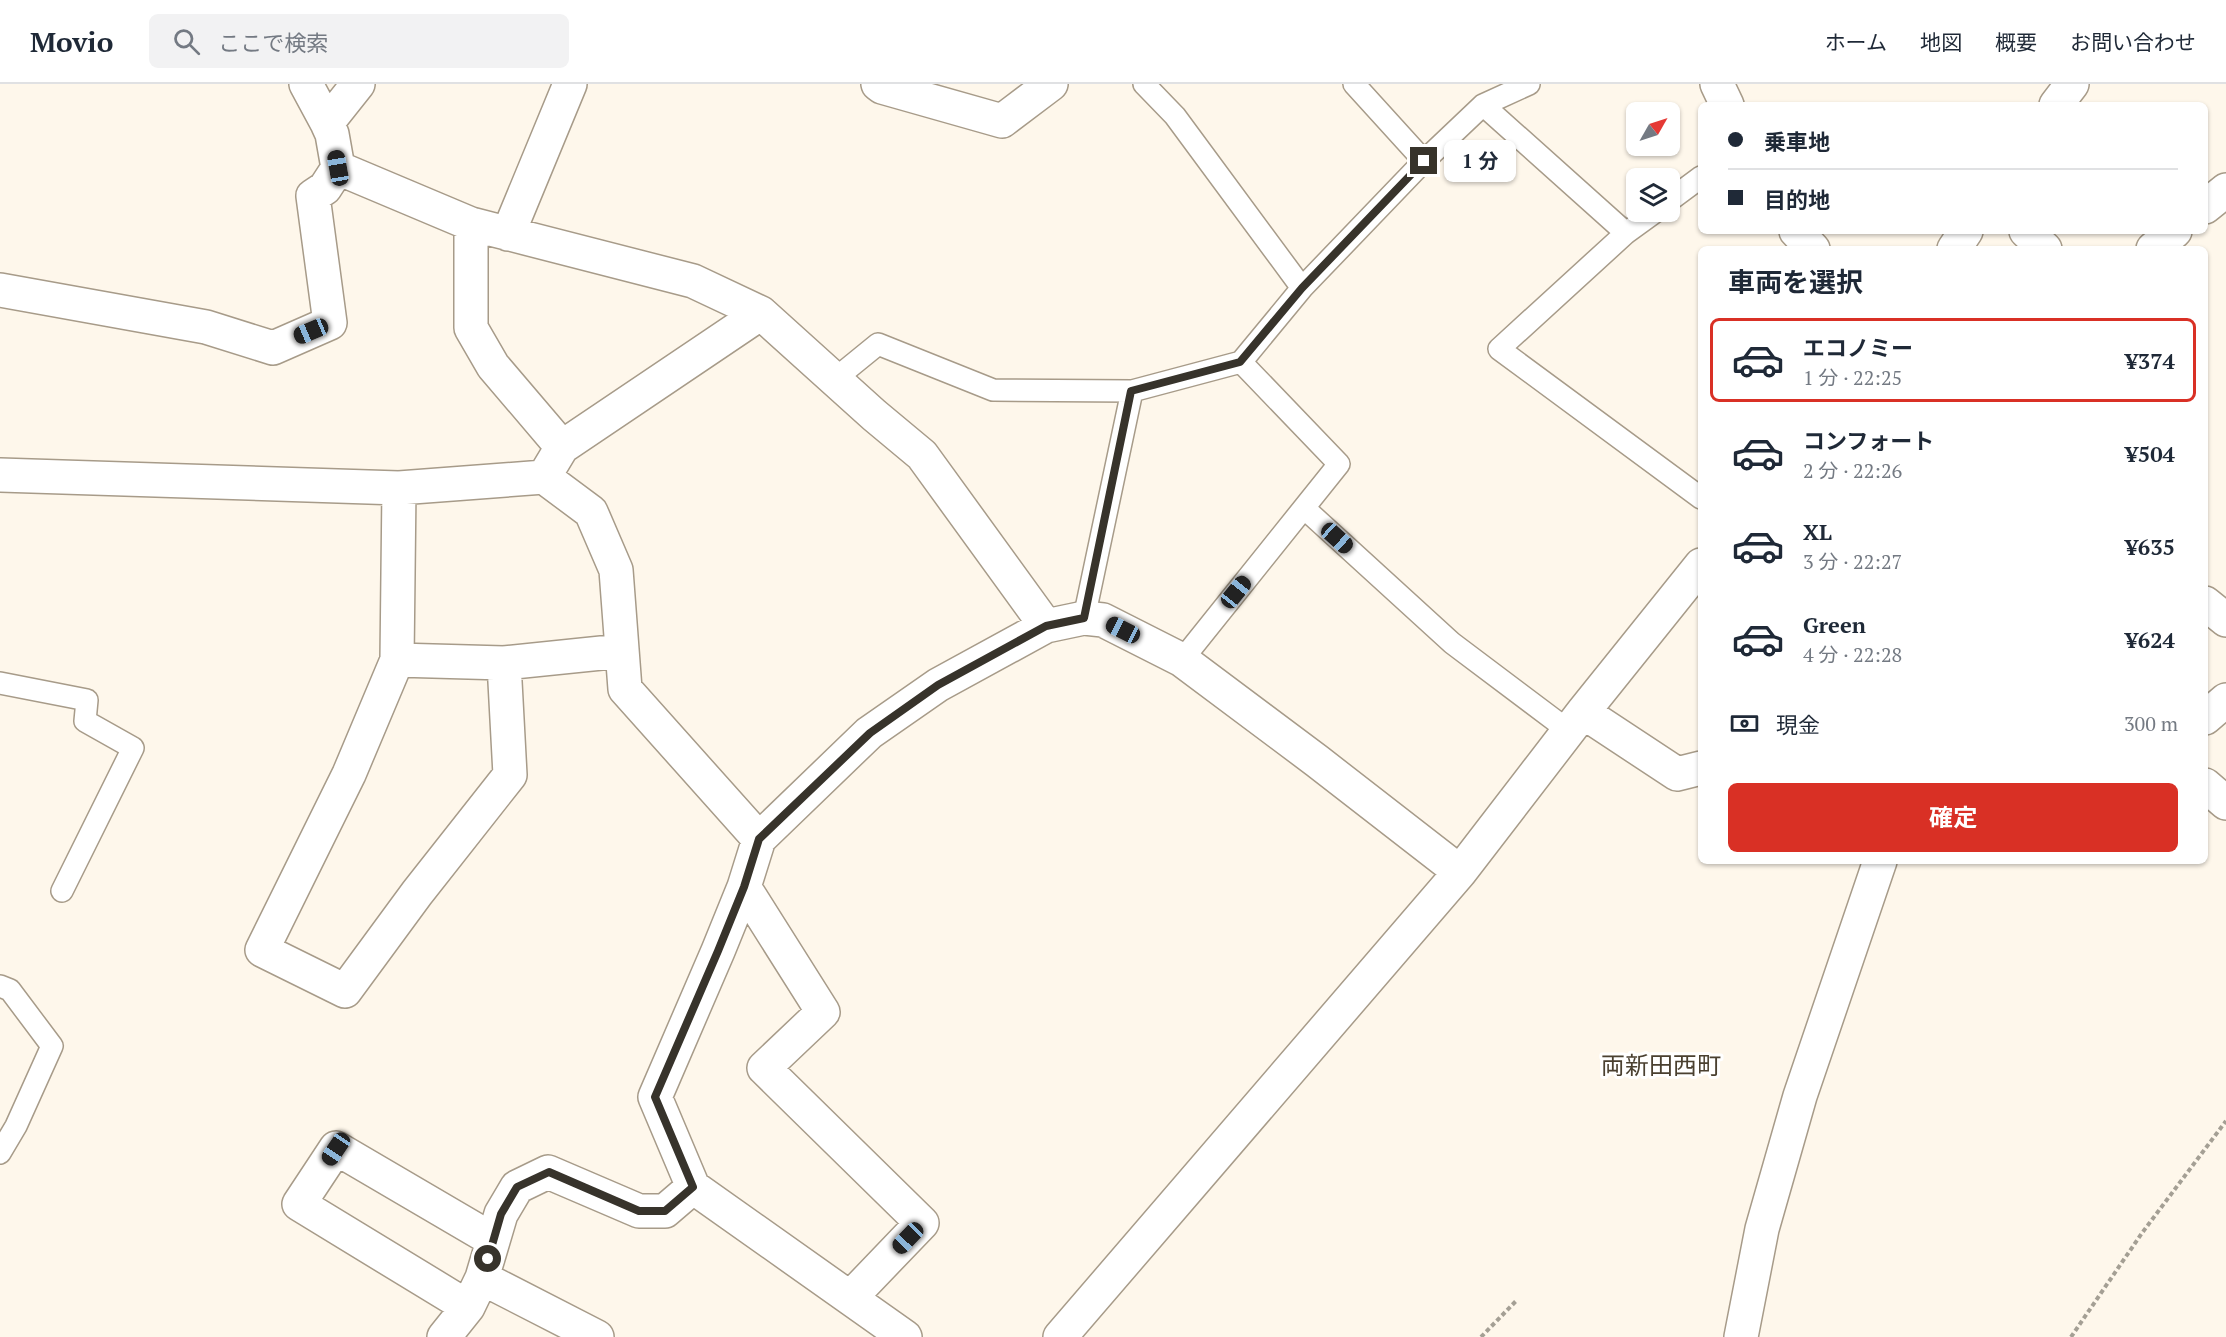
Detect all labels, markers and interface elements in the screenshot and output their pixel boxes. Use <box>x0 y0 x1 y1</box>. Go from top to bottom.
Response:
search box <box>149 14 569 68</box>
text: Movio <box>30 23 113 60</box>
icon: search <box>170 25 203 58</box>
text: ここで検索 <box>218 28 328 57</box>
text: ホーム <box>1825 28 1887 56</box>
text: 地図 <box>1920 28 1962 56</box>
text: 概要 <box>1995 28 2037 56</box>
text: お問い合わせ <box>2070 28 2196 56</box>
north arrow <box>1626 102 1680 156</box>
map controls <box>1626 102 1680 222</box>
text: 乗車地 <box>1764 127 1830 156</box>
callout: 1 分 <box>1445 140 1517 182</box>
route end <box>1410 147 1437 174</box>
text: 1 分 <box>1462 147 1498 174</box>
car <box>326 149 350 187</box>
button: layers <box>1626 168 1680 222</box>
text: 目的地 <box>1764 185 1830 214</box>
text: 車両を選択 <box>1728 264 1863 300</box>
car <box>291 316 331 346</box>
icon: car <box>1731 333 1785 387</box>
text: エコノミー <box>1803 333 1913 362</box>
text: ¥374 <box>2125 346 2175 375</box>
text: 1 分 · 22:25 <box>1803 364 1902 391</box>
icon: car <box>1731 426 1785 480</box>
text: コンフォート <box>1803 426 1934 455</box>
text: ¥504 <box>2125 439 2175 468</box>
text: 2 分 · 22:26 <box>1803 457 1902 484</box>
text: XL <box>1803 517 1832 546</box>
car <box>1318 519 1356 557</box>
icon: car <box>1731 519 1785 573</box>
text: ¥635 <box>2125 532 2175 561</box>
text: 3 分 · 22:27 <box>1803 548 1902 575</box>
car <box>1218 572 1254 612</box>
text: Green <box>1803 610 1866 639</box>
icon: car <box>1731 612 1785 666</box>
car <box>1103 614 1143 646</box>
text: ¥624 <box>2125 625 2175 654</box>
text: 4 分 · 22:28 <box>1803 641 1902 668</box>
icon: cash <box>1728 707 1761 740</box>
text: 現金 <box>1776 710 1820 739</box>
text: 300 m <box>2124 710 2178 737</box>
button: 確定 <box>1728 783 2178 852</box>
district label: 両新田西町 <box>1601 1049 1721 1081</box>
car <box>318 1129 354 1169</box>
car <box>889 1219 927 1257</box>
route start <box>474 1245 501 1272</box>

